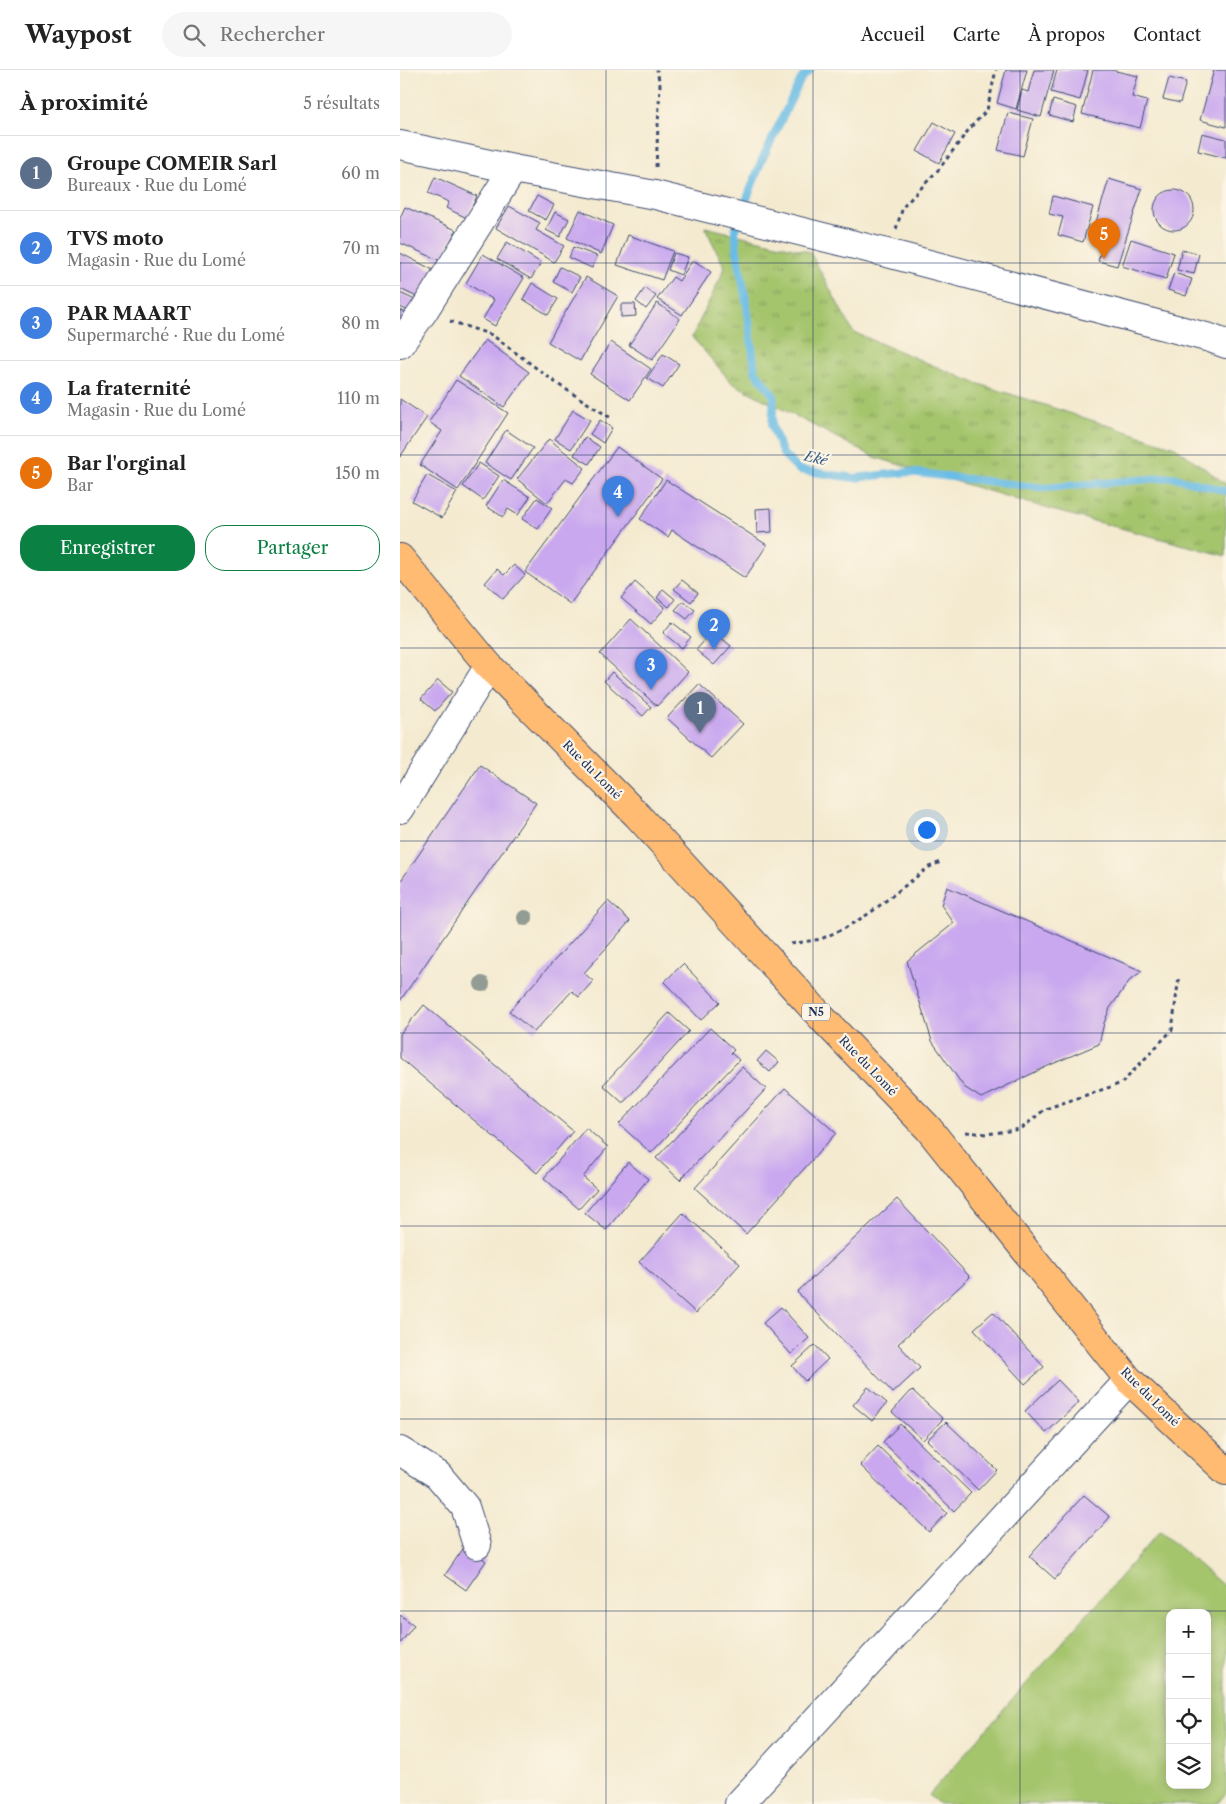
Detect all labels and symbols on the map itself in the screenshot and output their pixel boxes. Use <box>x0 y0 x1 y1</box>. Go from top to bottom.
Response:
pin: 5 <box>1088 218 1120 259</box>
water label: Eké <box>802 446 831 470</box>
pin: 4 <box>602 476 634 517</box>
pin: 2 <box>698 609 730 650</box>
pin: 3 <box>635 649 667 690</box>
pin: 1 <box>684 692 716 733</box>
street label: Rue du Lomé <box>560 737 625 802</box>
your location <box>914 817 940 843</box>
road number: N5 <box>802 1004 830 1020</box>
street label: Rue du Lomé <box>836 1033 901 1099</box>
street label: Rue du Lomé <box>1118 1364 1183 1429</box>

